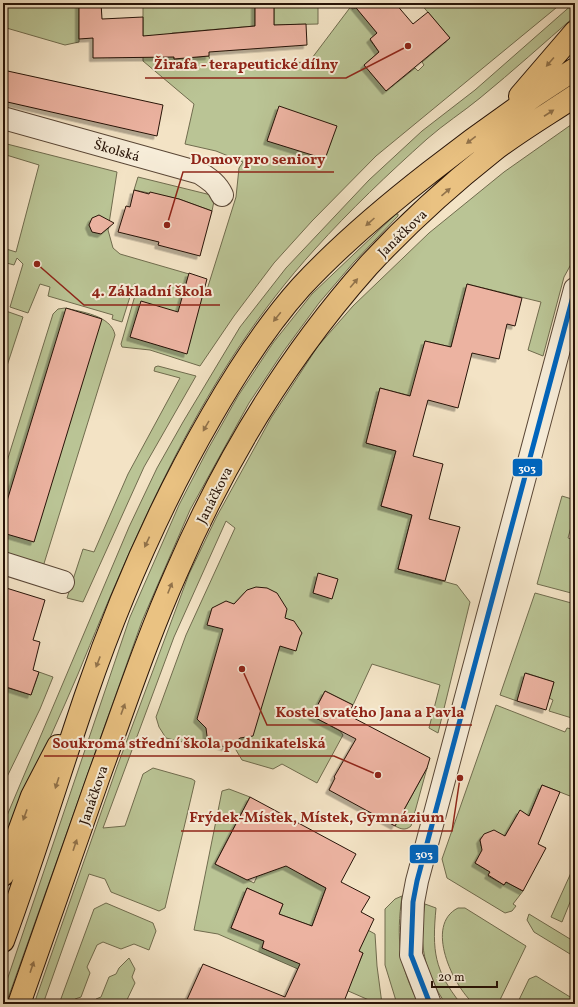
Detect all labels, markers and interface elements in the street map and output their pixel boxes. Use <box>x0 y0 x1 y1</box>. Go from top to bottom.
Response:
callout: Žirafa - terapeutické dílny <box>145 51 346 78</box>
text: Žirafa - terapeutické dílny <box>154 55 339 76</box>
one-way arrow <box>545 56 554 67</box>
one-way arrow <box>544 109 554 117</box>
street label: Školská <box>91 136 142 167</box>
one-way arrow <box>465 136 476 145</box>
callout: Domov pro seniory <box>183 145 334 172</box>
text: Domov pro seniory <box>191 150 326 171</box>
one-way arrow <box>441 187 452 196</box>
street label: Janáčkova <box>374 206 432 262</box>
one-way arrow <box>365 217 374 226</box>
callout: 4. Základní škola <box>84 278 220 305</box>
one-way arrow <box>349 278 358 288</box>
text: 4. Základní škola <box>92 282 212 303</box>
one-way arrow <box>273 312 281 323</box>
one-way arrow <box>202 421 210 431</box>
line badge: 303 <box>512 458 543 477</box>
text: 303 <box>518 462 536 477</box>
street label: Janáčkova <box>193 464 238 528</box>
one-way arrow <box>144 537 150 548</box>
one-way arrow <box>167 582 173 593</box>
one-way arrow <box>95 657 101 669</box>
callout: Kostel svatého Jana a Pavla <box>267 698 472 725</box>
one-way arrow <box>121 702 127 714</box>
text: Kostel svatého Jana a Pavla <box>276 703 465 724</box>
callout: Soukromá střední škola podnikatelská <box>44 729 334 756</box>
text: Soukromá střední škola podnikatelská <box>52 734 326 755</box>
street label: Janáčkova <box>75 763 113 828</box>
one-way arrow <box>54 778 60 790</box>
callout: Frýdek-Místek, Místek, Gymnázium <box>181 804 452 831</box>
text: Frýdek-Místek, Místek, Gymnázium <box>189 808 445 829</box>
one-way arrow <box>22 810 28 822</box>
one-way arrow <box>73 838 79 850</box>
line badge: 303 <box>409 844 439 864</box>
text: 303 <box>415 848 433 863</box>
one-way arrow <box>29 961 35 973</box>
scale bar <box>432 963 497 989</box>
text: 20 m <box>438 970 465 986</box>

